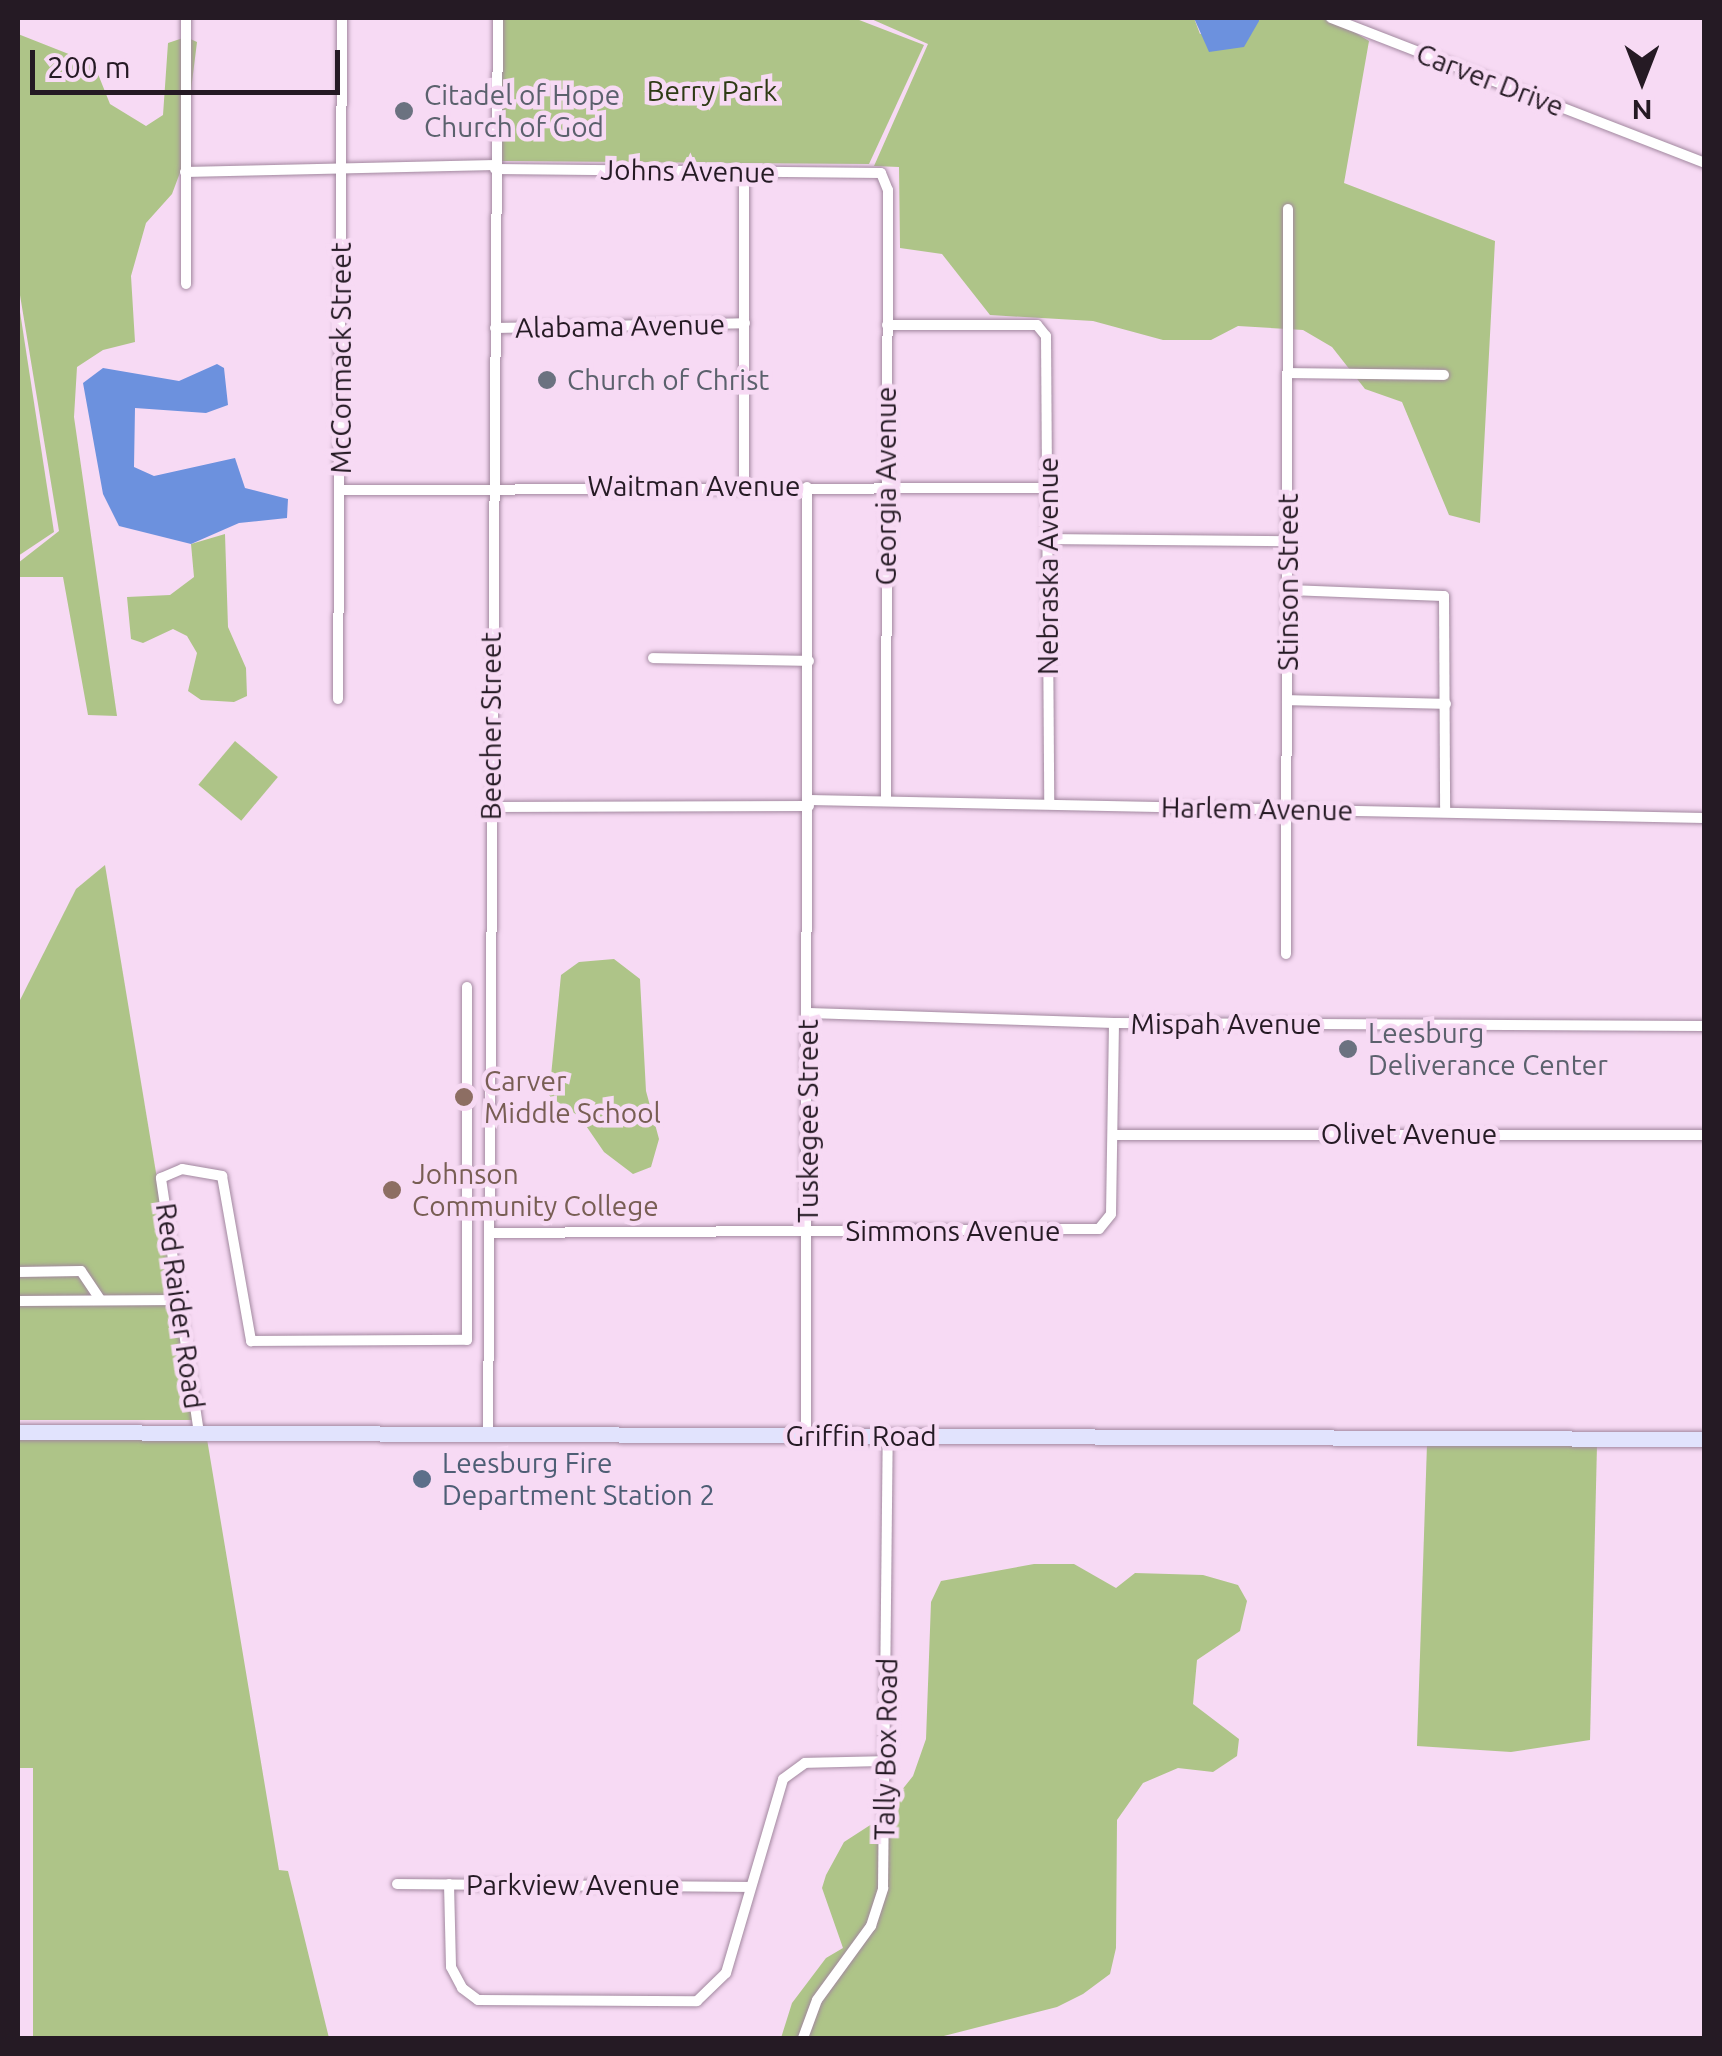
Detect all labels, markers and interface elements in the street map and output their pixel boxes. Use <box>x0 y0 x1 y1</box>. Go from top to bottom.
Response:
scale bar <box>35 30 345 92</box>
north arrow <box>1592 30 1692 130</box>
street label: Carver Drive <box>1412 37 1568 123</box>
text: 200 m <box>47 50 131 84</box>
park label: Berry Park <box>647 74 777 108</box>
place label: Citadel of Hope Church of God <box>424 78 620 144</box>
text: N <box>1632 95 1652 126</box>
marker: Citadel of Hope Church of God <box>393 100 415 122</box>
street label: Johns Avenue <box>600 153 776 189</box>
street label: McCormack Street <box>324 242 358 474</box>
street label: Alabama Avenue <box>515 307 725 345</box>
place label: Church of Christ <box>567 363 769 397</box>
marker: Church of Christ <box>536 369 558 391</box>
street label: Georgia Avenue <box>869 386 903 586</box>
street label: Nebraska Avenue <box>1031 457 1065 675</box>
street label: Waitman Avenue <box>588 469 800 503</box>
street label: Stinson Street <box>1271 493 1305 671</box>
street label: Beecher Street <box>474 632 508 820</box>
street label: Harlem Avenue <box>1161 791 1353 827</box>
street label: Mispah Avenue <box>1131 1007 1321 1041</box>
place label: Leesburg Deliverance Center <box>1368 1016 1608 1082</box>
street label: Tuskegee Street <box>791 1019 825 1223</box>
marker: Leesburg Deliverance Center <box>1337 1038 1359 1060</box>
place label: Carver Middle School <box>484 1064 661 1130</box>
marker: Carver Middle School <box>453 1086 475 1108</box>
street label: Olivet Avenue <box>1321 1117 1497 1151</box>
place label: Johnson Community College <box>412 1157 659 1223</box>
marker: Johnson Community College <box>381 1179 403 1201</box>
street label: Red Raider Road <box>149 1201 211 1411</box>
street label: Simmons Avenue <box>845 1214 1061 1248</box>
street label: Griffin Road <box>785 1419 937 1453</box>
place label: Leesburg Fire Department Station 2 <box>442 1446 715 1512</box>
marker: Leesburg Fire Department Station 2 <box>411 1468 433 1490</box>
street label: Tally Box Road <box>868 1658 904 1840</box>
street label: Parkview Avenue <box>466 1868 680 1902</box>

